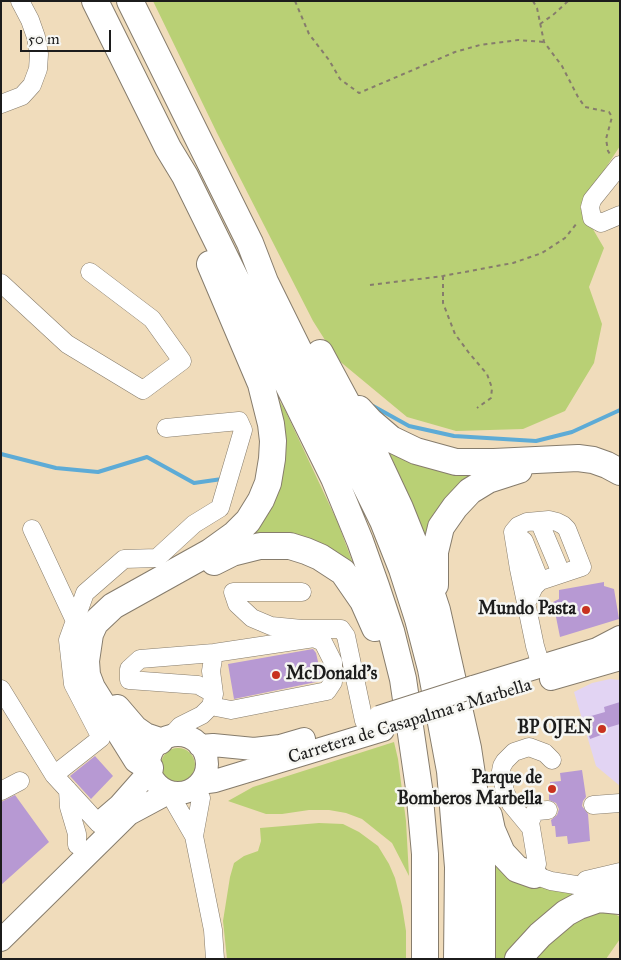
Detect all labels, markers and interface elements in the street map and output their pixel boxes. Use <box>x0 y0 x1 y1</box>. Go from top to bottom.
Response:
scale bar <box>22 20 114 52</box>
text: 50 m <box>28 30 60 48</box>
place label: Mundo Pasta <box>478 599 576 621</box>
marker: Mundo Pasta <box>580 604 592 616</box>
place label: McDonald's <box>286 664 377 686</box>
marker: McDonald's <box>270 669 282 681</box>
street label: Carretera de Casapalma a Marbella <box>286 675 534 769</box>
place label: BP OJEN <box>517 718 592 740</box>
marker: BP OJEN <box>596 723 608 735</box>
place label: Parque de Bomberos Marbella <box>397 768 542 811</box>
marker: Parque de Bomberos Marbella <box>546 783 558 795</box>

